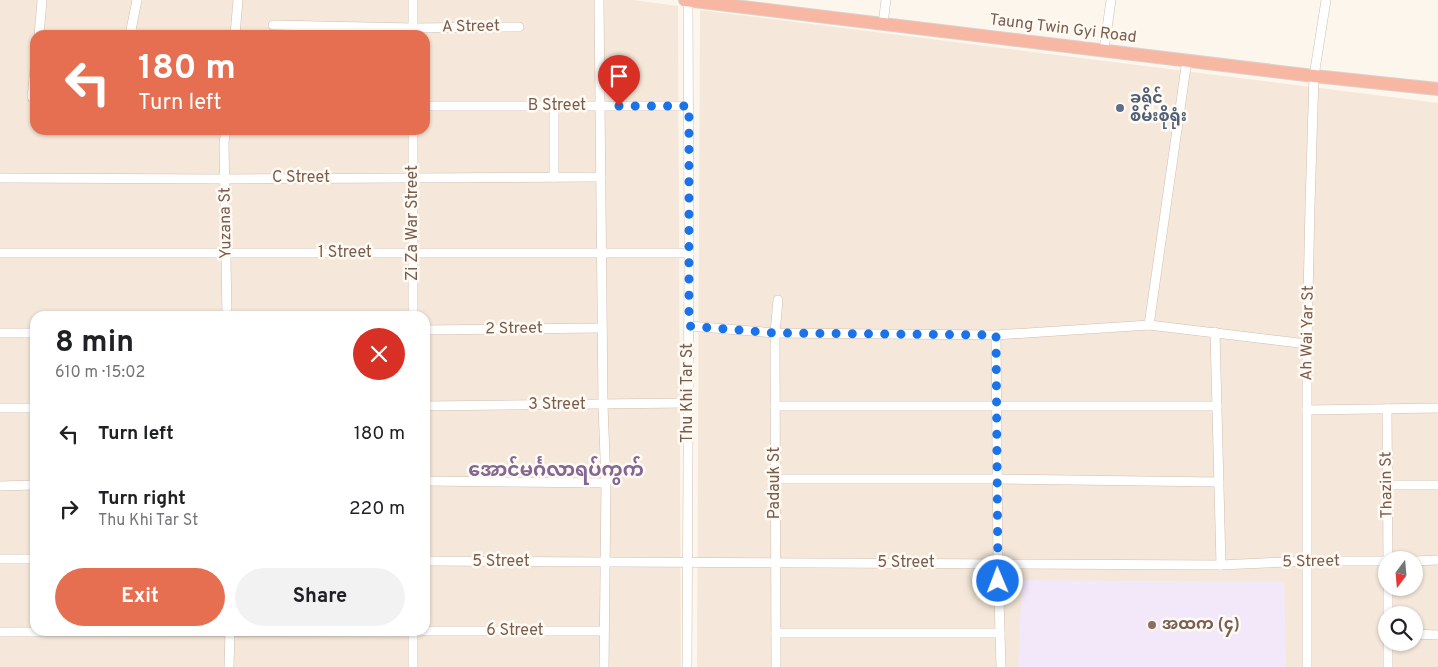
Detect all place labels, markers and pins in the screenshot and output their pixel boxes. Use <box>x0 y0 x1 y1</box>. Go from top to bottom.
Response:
pin <box>598 55 640 106</box>
place label: ခရိုင် စိမ်းစိုရုံး <box>1130 86 1187 129</box>
marker: ခရိုင် စိမ်းစိုရုံး <box>1114 102 1126 114</box>
place label: အထက (၄) <box>1162 615 1240 637</box>
marker: အထက (၄) <box>1146 619 1158 631</box>

